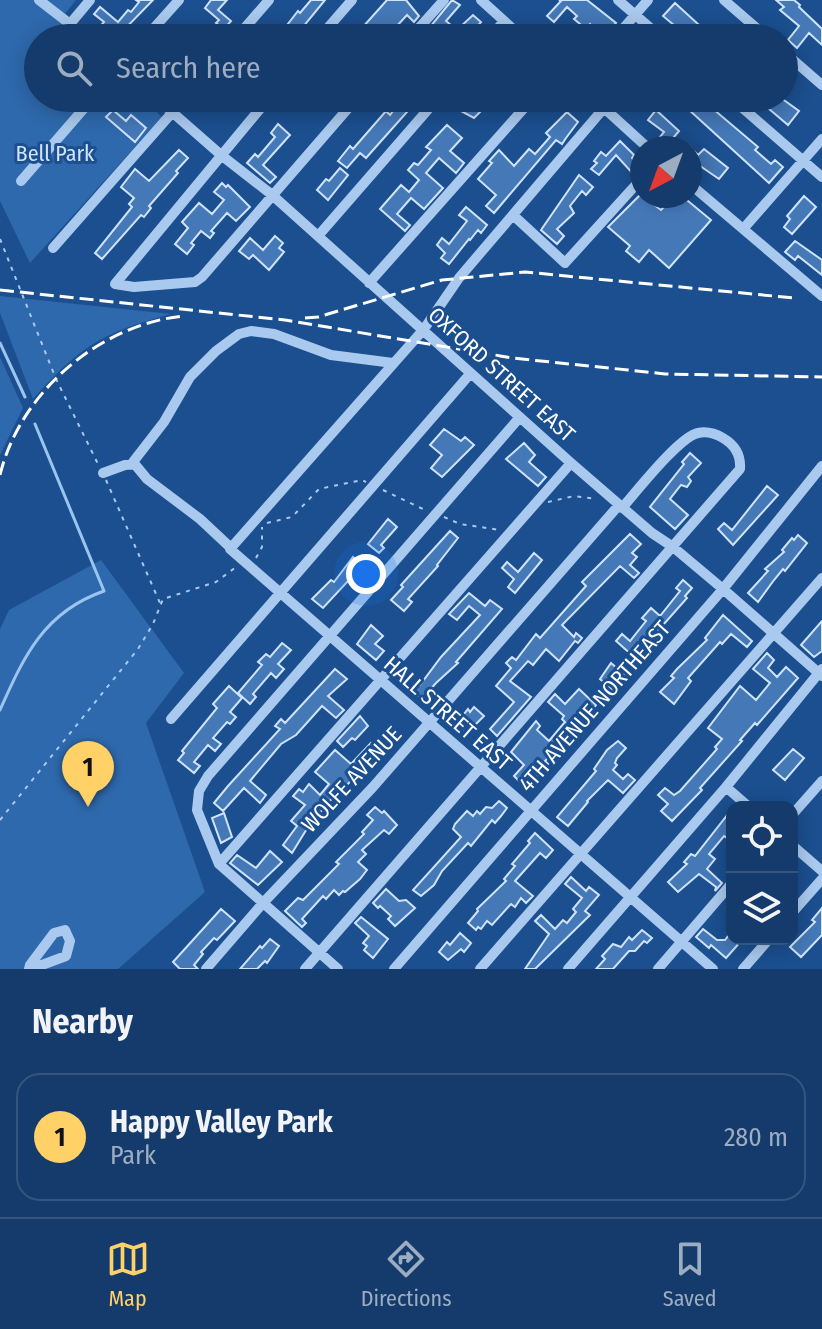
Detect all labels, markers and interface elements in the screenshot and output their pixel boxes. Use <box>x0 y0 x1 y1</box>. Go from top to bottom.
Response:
search box <box>24 24 798 112</box>
icon: search <box>52 46 96 90</box>
text: Search here <box>116 50 261 86</box>
north arrow <box>630 136 702 208</box>
park label: Bell Park <box>16 140 95 167</box>
street label: OXFORD STREET EAST <box>423 301 581 448</box>
your location <box>346 554 386 594</box>
street label: 4TH AVENUE NORTHEAST <box>513 615 676 797</box>
street label: HALL STREET EAST <box>378 650 518 777</box>
street label: WOLFE AVENUE <box>296 721 407 838</box>
pin: 1 <box>62 741 114 807</box>
map controls <box>726 801 798 945</box>
button: locate <box>726 801 798 873</box>
button: layers <box>726 873 798 945</box>
text: Nearby <box>32 1001 133 1042</box>
text: Happy Valley Park <box>110 1104 333 1140</box>
text: 1 <box>55 1122 66 1153</box>
text: 280 m <box>724 1122 788 1153</box>
text: Park <box>110 1140 156 1171</box>
tab: Map <box>106 1237 150 1312</box>
tab: Directions <box>361 1237 452 1312</box>
tab: Saved <box>663 1237 716 1312</box>

